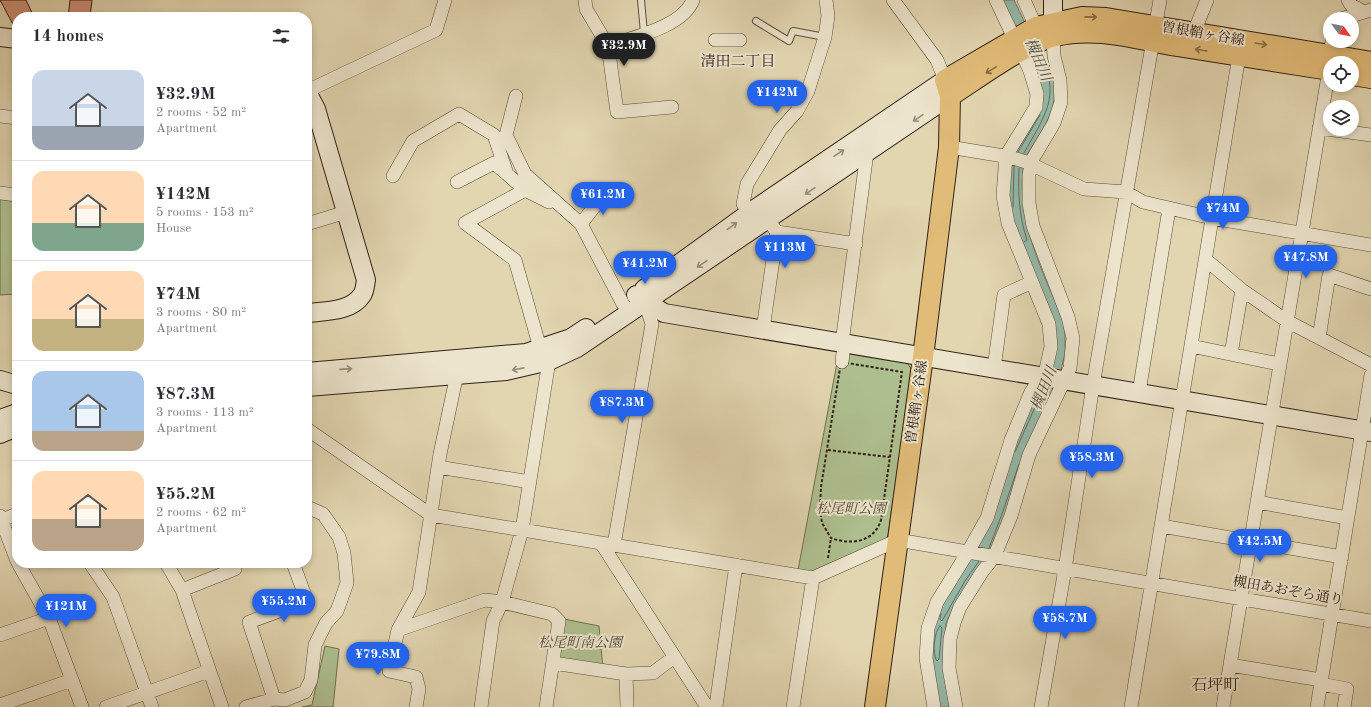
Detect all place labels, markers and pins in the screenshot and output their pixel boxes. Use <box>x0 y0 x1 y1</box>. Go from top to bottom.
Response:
pin: ¥32.9M <box>591 33 657 67</box>
pin: ¥142M <box>749 80 805 114</box>
pin: ¥61.2M <box>570 182 636 216</box>
pin: ¥74M <box>1199 196 1247 230</box>
pin: ¥113M <box>757 235 813 269</box>
pin: ¥47.8M <box>1273 245 1339 279</box>
pin: ¥41.2M <box>612 251 678 285</box>
pin: ¥87.3M <box>589 390 655 424</box>
pin: ¥58.3M <box>1059 445 1125 479</box>
pin: ¥42.5M <box>1227 529 1293 563</box>
pin: ¥55.2M <box>251 589 317 623</box>
pin: ¥121M <box>38 594 94 628</box>
pin: ¥58.7M <box>1032 606 1098 640</box>
pin: ¥79.8M <box>345 642 411 676</box>

